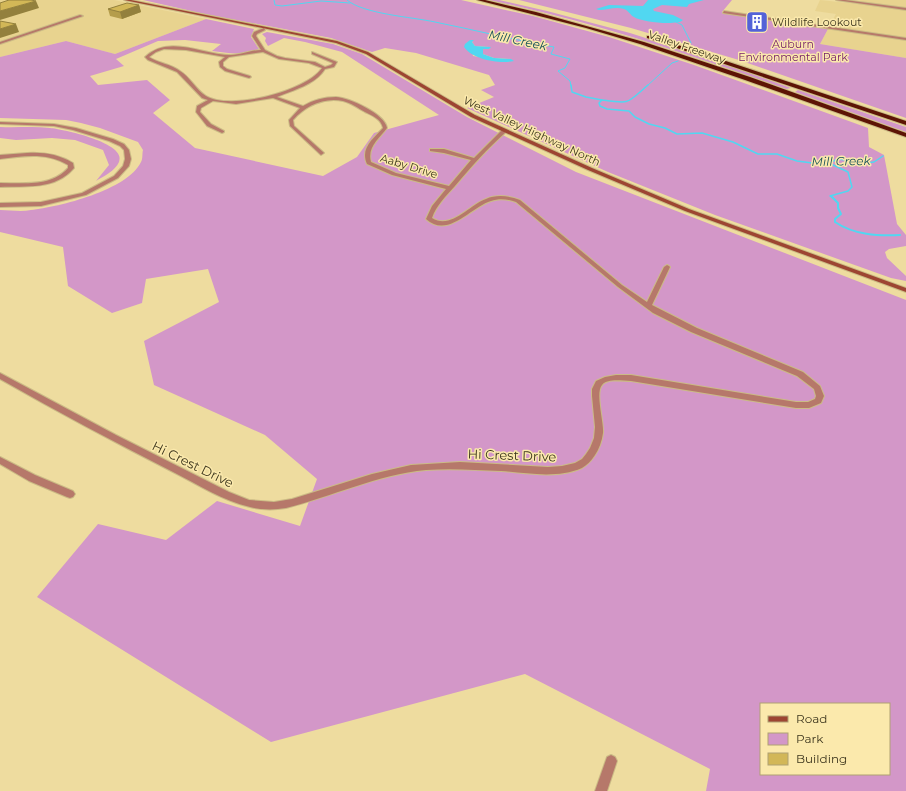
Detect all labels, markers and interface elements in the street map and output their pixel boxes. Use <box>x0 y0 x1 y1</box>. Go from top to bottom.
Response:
building icon: Wildlife Lookout <box>744 9 770 35</box>
place label: Wildlife Lookout <box>772 15 862 29</box>
water label: Mill Creek <box>487 27 549 54</box>
street label: Valley Freeway <box>646 27 728 67</box>
park label: Auburn Environmental Park <box>738 37 848 64</box>
street label: West Valley Highway North <box>461 93 603 169</box>
street label: Aaby Drive <box>379 151 440 181</box>
water label: Mill Creek <box>811 153 872 169</box>
street label: Hi Crest Drive <box>150 437 236 491</box>
street label: Hi Crest Drive <box>467 445 557 465</box>
legend <box>760 703 890 775</box>
text: Road <box>796 711 827 726</box>
text: Park <box>796 731 824 746</box>
text: Building <box>796 751 847 766</box>

